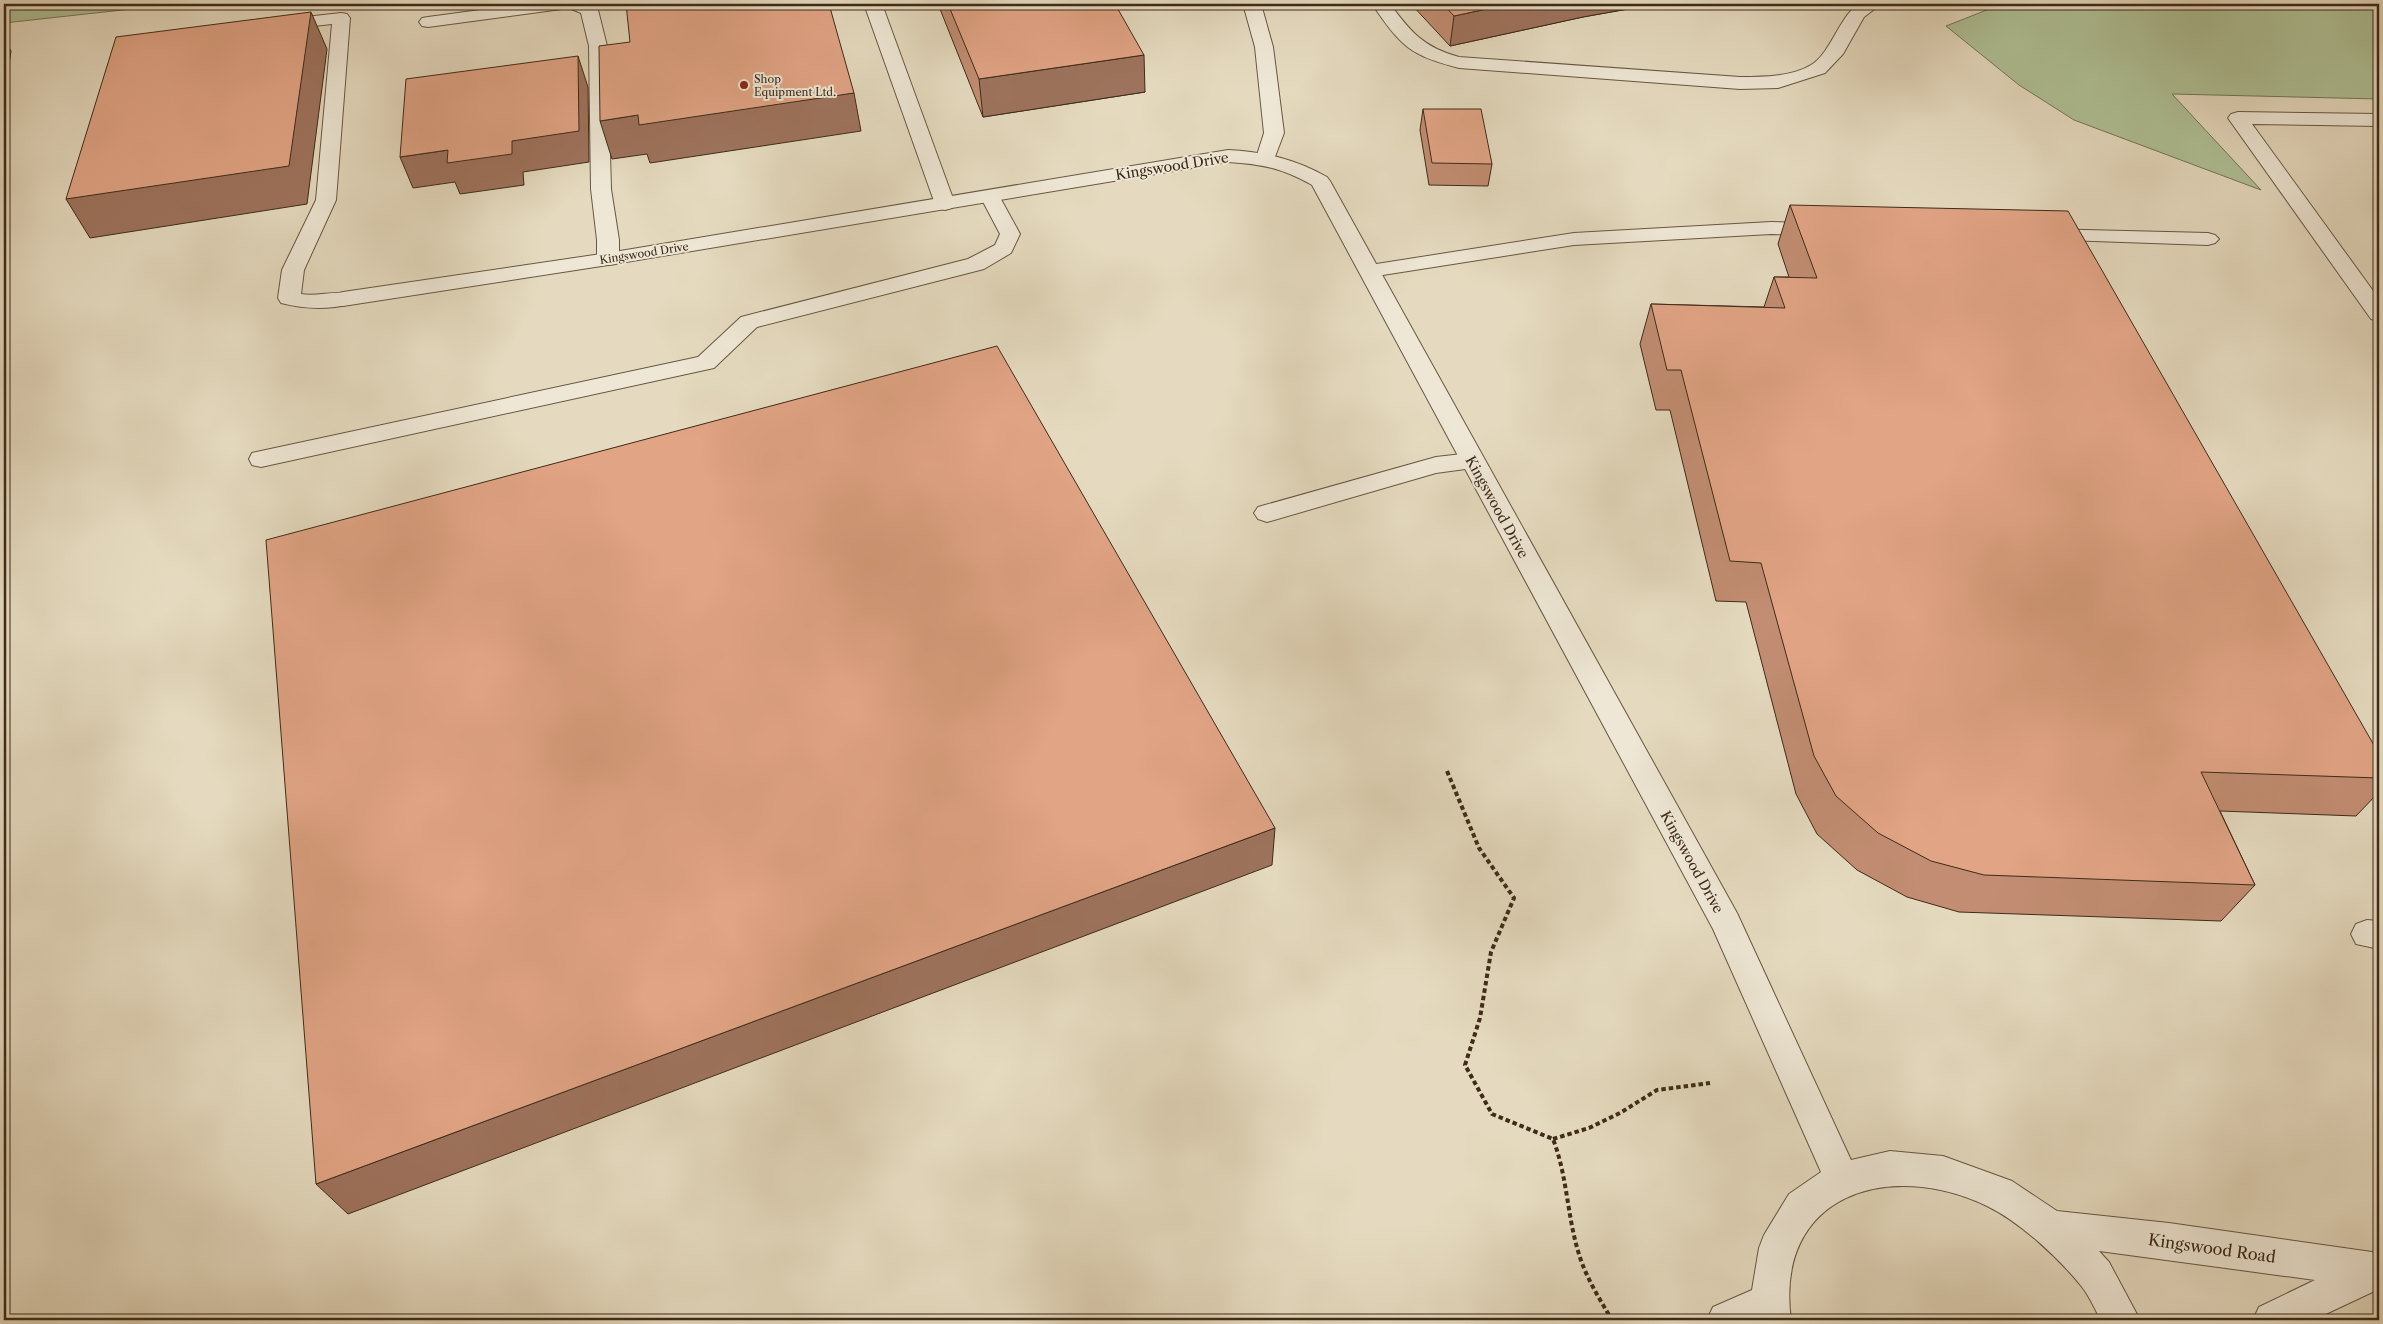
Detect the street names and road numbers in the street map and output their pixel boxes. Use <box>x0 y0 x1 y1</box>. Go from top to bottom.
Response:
street label: Kingswood Drive <box>1114 148 1230 184</box>
street label: Kingswood Drive <box>599 239 689 267</box>
street label: Kingswood Drive <box>1461 453 1533 562</box>
street label: Kingswood Drive <box>1656 808 1728 917</box>
street label: Kingswood Road <box>2147 1229 2277 1267</box>

